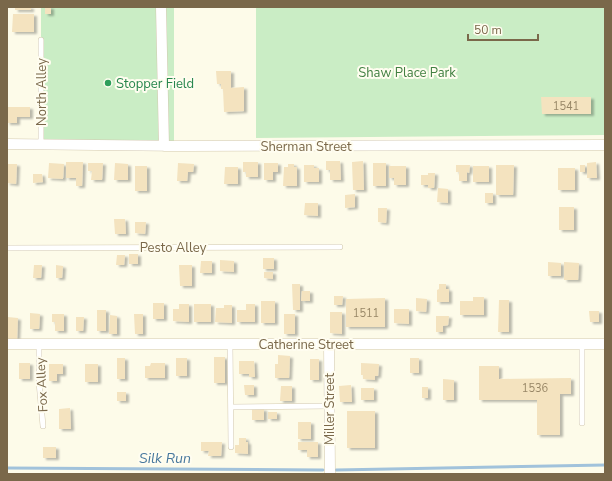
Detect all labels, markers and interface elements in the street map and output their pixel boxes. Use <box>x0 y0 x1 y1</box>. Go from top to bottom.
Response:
scale bar <box>468 16 538 42</box>
text: 50 m <box>474 22 502 38</box>
street label: North Alley <box>33 58 51 126</box>
park label: Shaw Place Park <box>358 64 456 82</box>
place label: Stopper Field <box>116 75 194 93</box>
marker: Stopper Field <box>103 78 113 88</box>
house number: 1541 <box>553 99 579 114</box>
street label: Sherman Street <box>260 138 352 156</box>
street label: Pesto Alley <box>140 239 207 257</box>
house number: 1511 <box>353 306 379 321</box>
street label: Catherine Street <box>258 336 354 354</box>
street label: Fox Alley <box>32 357 52 413</box>
street label: Miller Street <box>321 372 339 445</box>
house number: 1536 <box>522 381 549 396</box>
water label: Silk Run <box>139 449 191 468</box>

